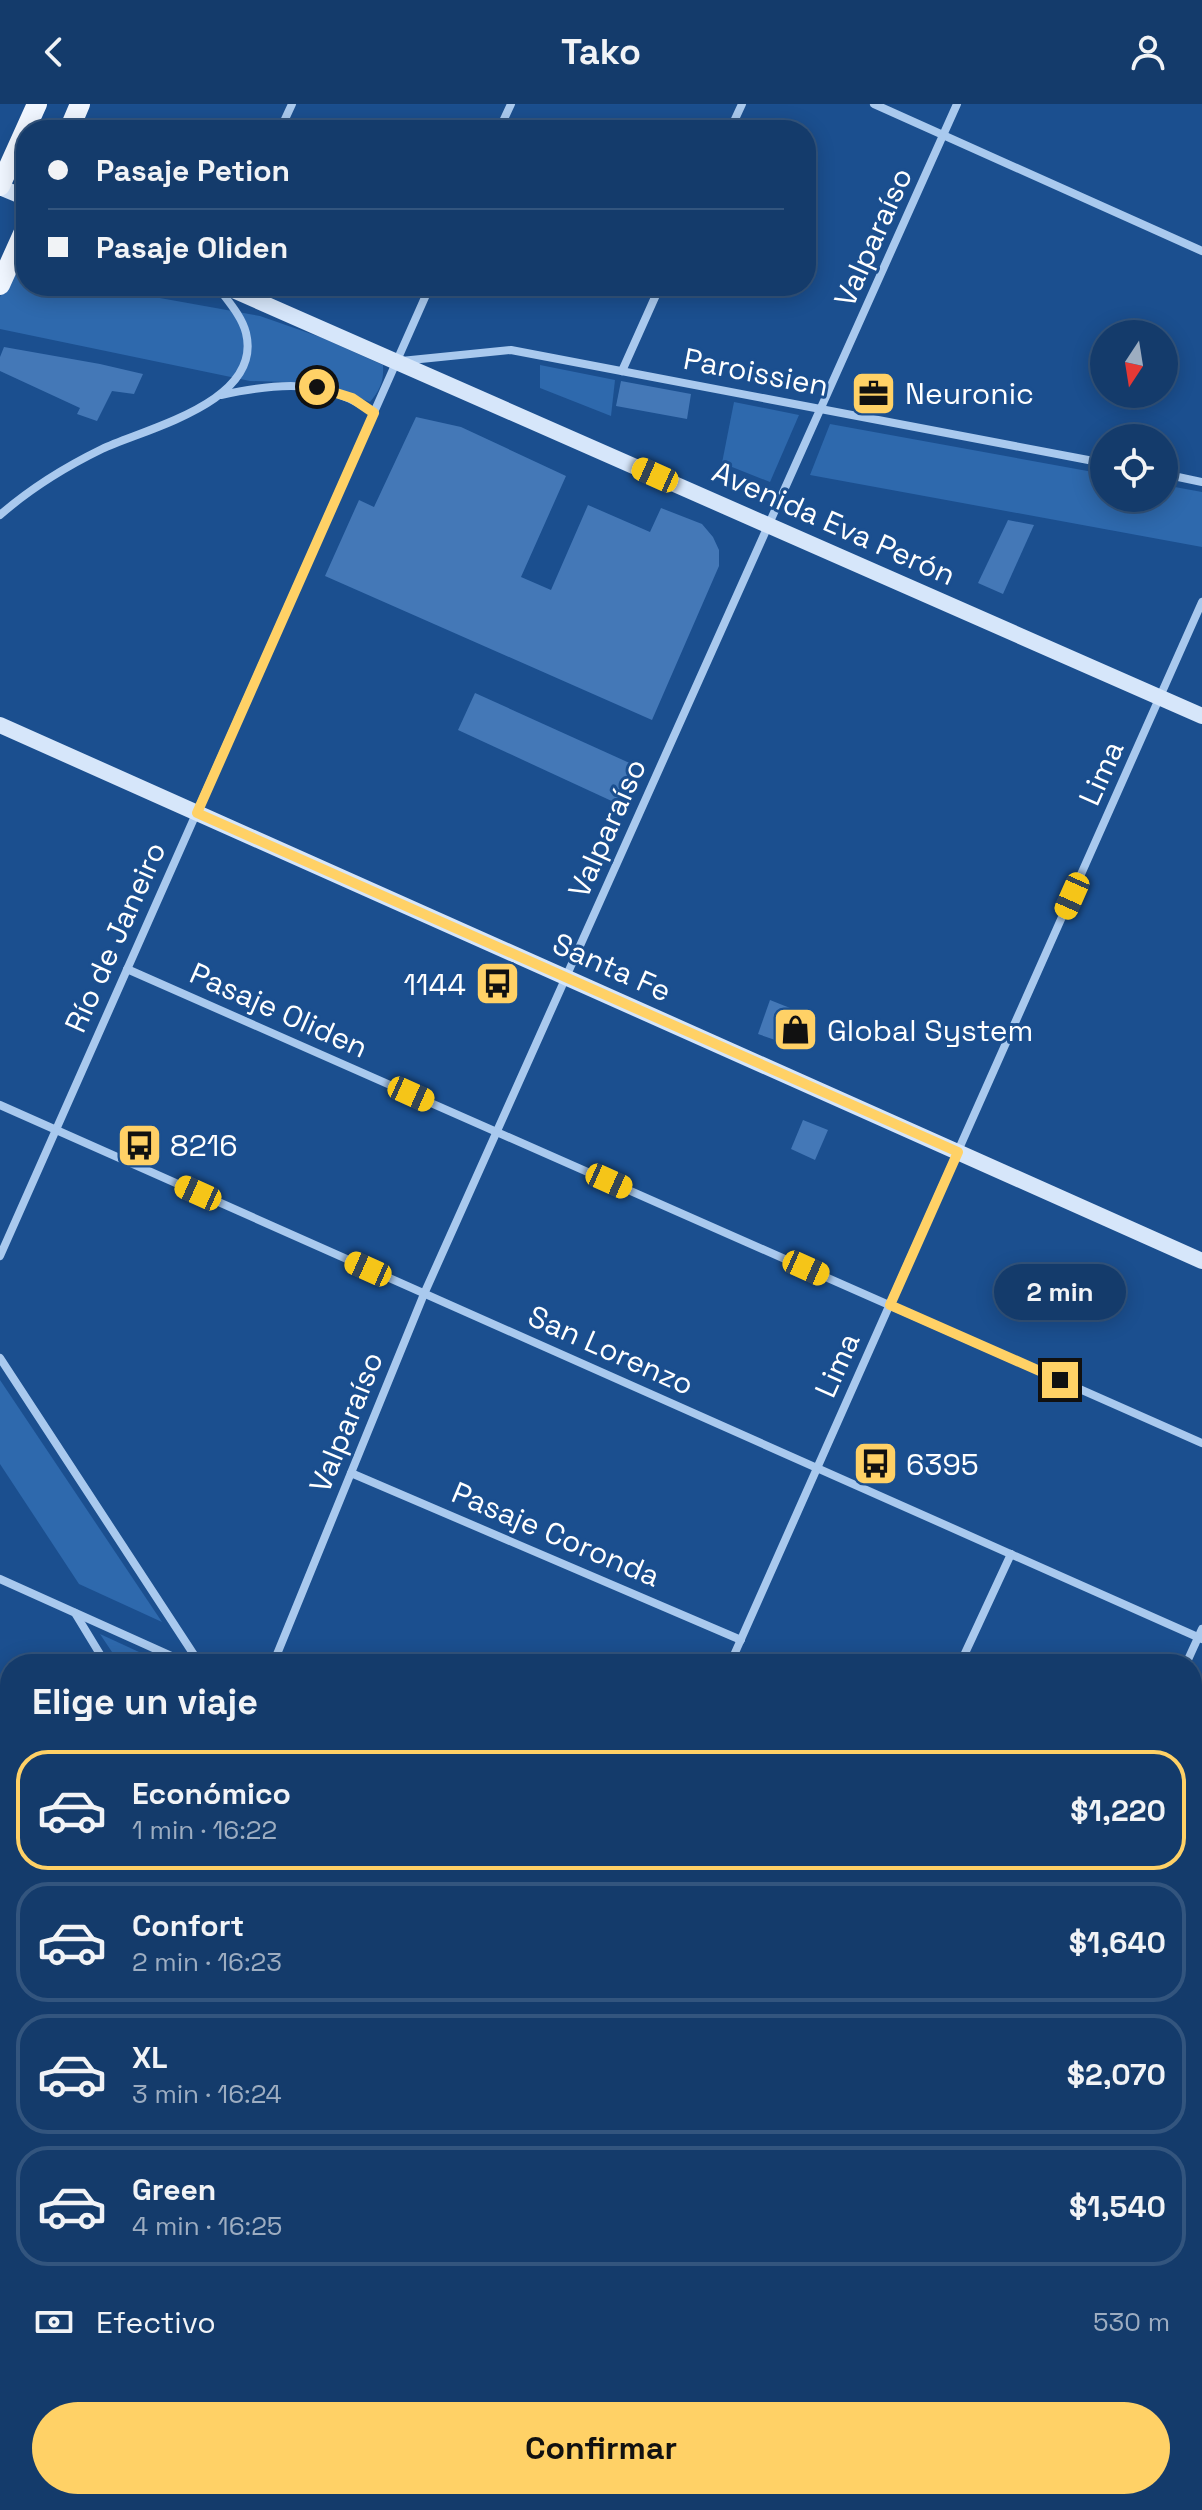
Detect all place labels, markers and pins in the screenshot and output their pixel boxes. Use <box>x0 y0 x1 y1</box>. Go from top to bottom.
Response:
office icon: Neuronic <box>850 369 898 417</box>
place label: Neuronic <box>905 374 1034 413</box>
bus stop icon: 1144 <box>473 960 521 1008</box>
place label: 1144 <box>403 965 466 1004</box>
shop icon: Global System <box>772 1006 820 1054</box>
place label: Global System <box>827 1011 1033 1050</box>
bus stop icon: 8216 <box>115 1121 163 1169</box>
place label: 8216 <box>170 1126 238 1165</box>
bus stop icon: 6395 <box>851 1440 899 1488</box>
place label: 6395 <box>906 1445 979 1484</box>

